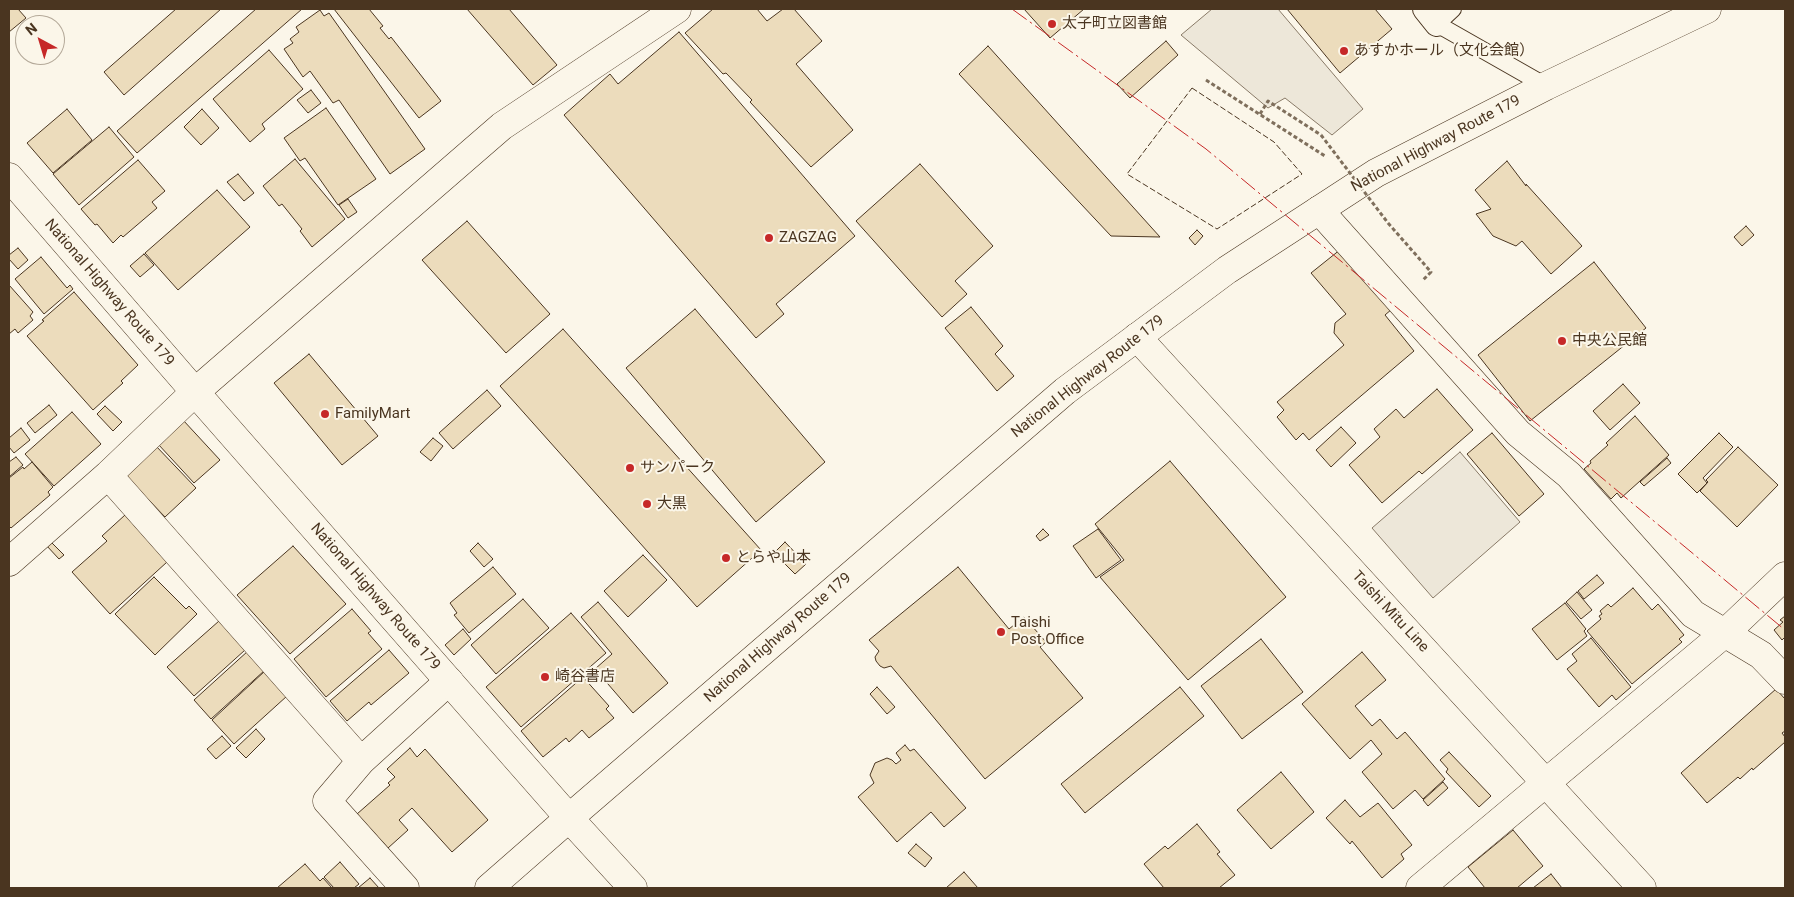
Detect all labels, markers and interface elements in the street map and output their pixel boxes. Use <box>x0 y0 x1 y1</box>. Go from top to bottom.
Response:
north arrow <box>15 15 65 65</box>
place label: 太子町立図書館 <box>1062 15 1167 33</box>
marker: 太子町立図書館 <box>1046 18 1058 30</box>
text: N <box>22 20 40 38</box>
place label: あすかホール（文化会館） <box>1354 42 1534 60</box>
marker: あすかホール（文化会館） <box>1338 45 1350 57</box>
street label: National Highway Route 179 <box>1348 92 1524 196</box>
street label: National Highway Route 179 <box>40 216 178 370</box>
place label: ZAGZAG <box>779 229 837 247</box>
marker: ZAGZAG <box>763 232 775 244</box>
street label: National Highway Route 179 <box>1008 312 1168 442</box>
place label: 中央公民館 <box>1572 332 1647 350</box>
marker: 中央公民館 <box>1556 335 1568 347</box>
place label: FamilyMart <box>335 405 410 423</box>
marker: FamilyMart <box>319 408 331 420</box>
place label: サンパーク <box>640 459 715 477</box>
marker: サンパーク <box>624 462 636 474</box>
place label: 大黒 <box>657 495 687 513</box>
marker: 大黒 <box>641 498 653 510</box>
street label: National Highway Route 179 <box>306 520 444 674</box>
place label: とらや山本 <box>736 549 811 567</box>
marker: とらや山本 <box>720 552 732 564</box>
street label: Taishi Mitu Line <box>1348 568 1432 656</box>
street label: National Highway Route 179 <box>701 569 855 707</box>
place label: Taishi Post Office <box>1011 614 1084 649</box>
marker: Taishi Post Office <box>995 626 1007 638</box>
place label: 崎谷書店 <box>555 668 615 686</box>
marker: 崎谷書店 <box>539 671 551 683</box>

